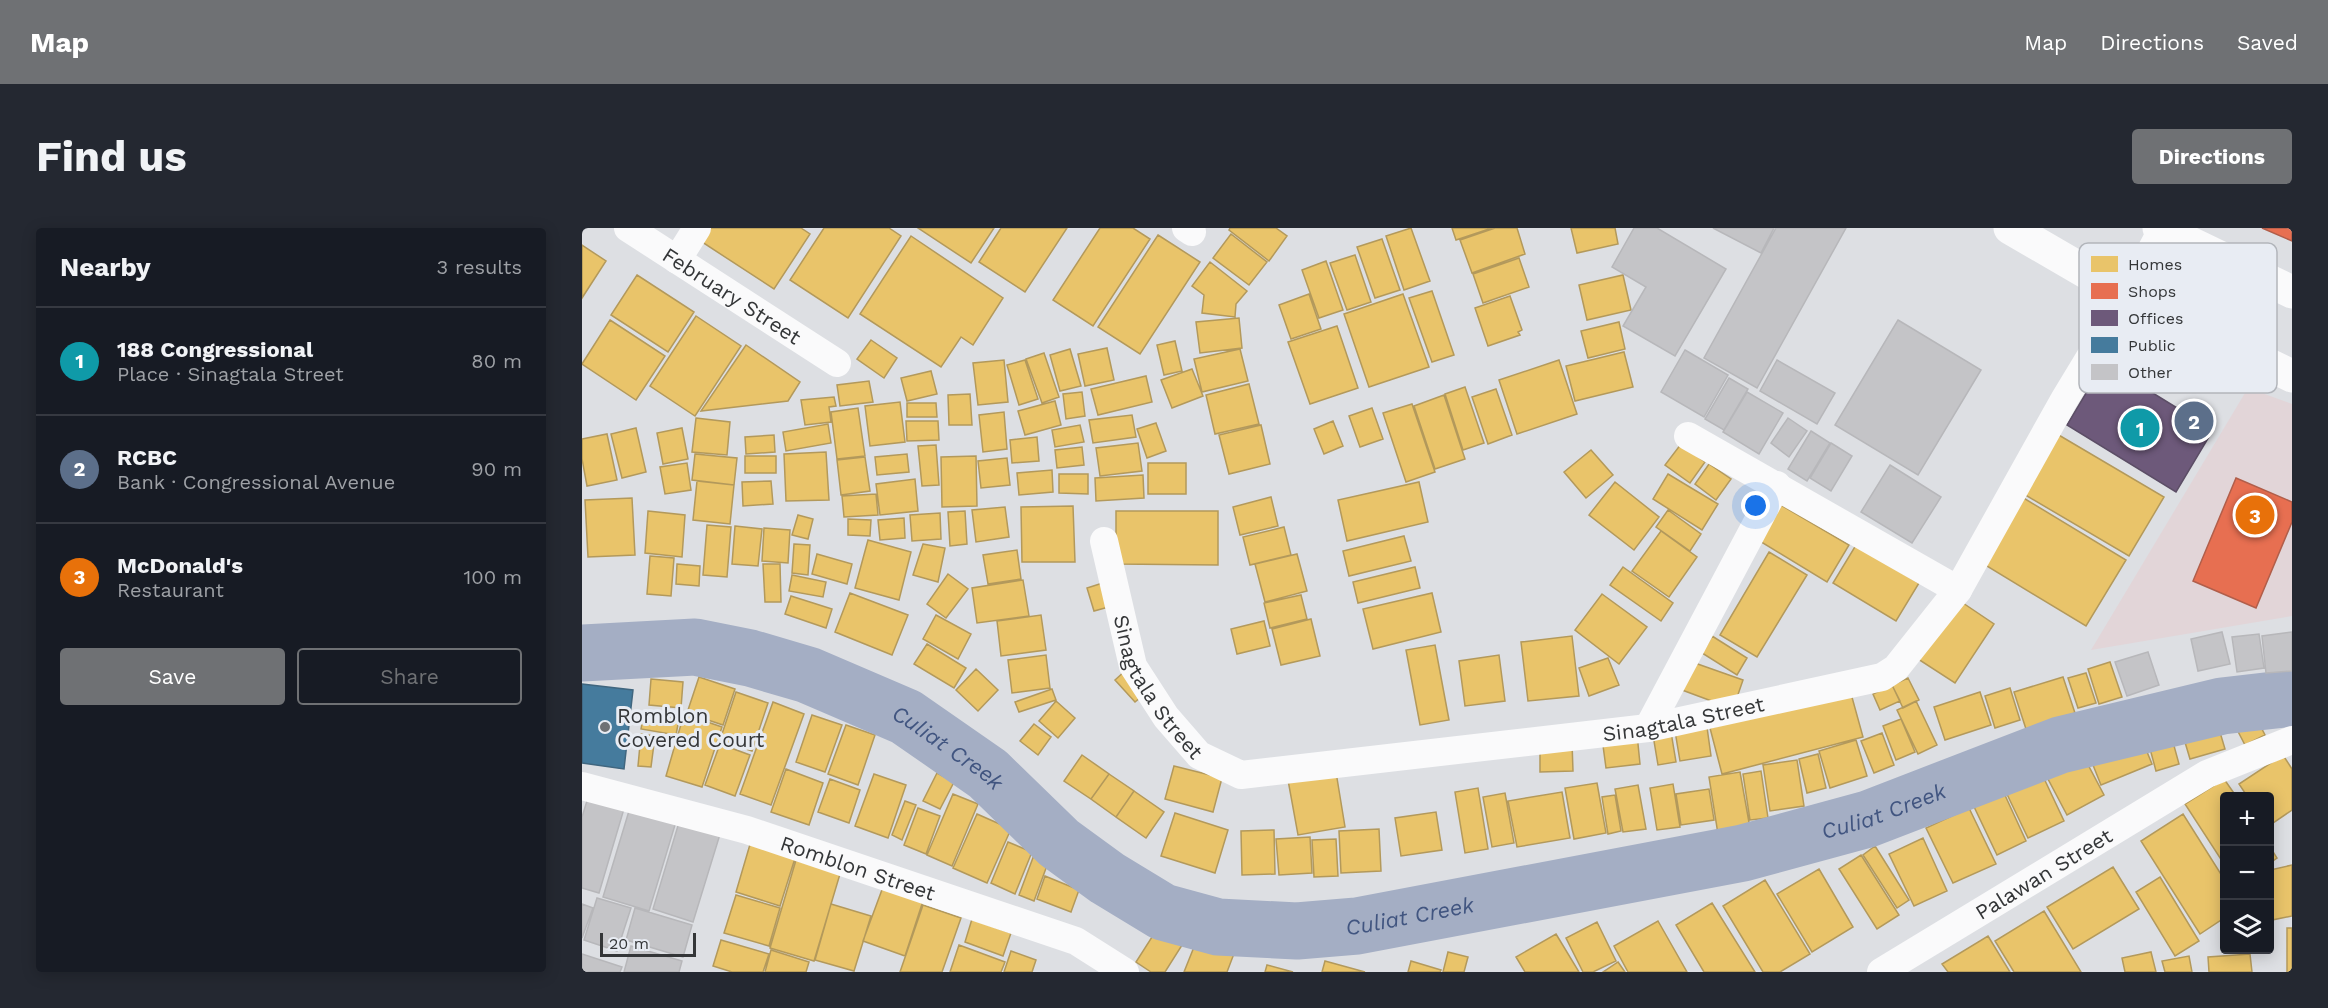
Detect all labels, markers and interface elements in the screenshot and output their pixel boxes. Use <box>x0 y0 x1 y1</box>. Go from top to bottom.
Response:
text: Map <box>30 26 89 59</box>
text: Map <box>2024 30 2067 55</box>
text: Directions <box>2100 30 2204 55</box>
text: Saved <box>2237 30 2298 55</box>
button: Directions <box>2132 129 2292 184</box>
text: Find us <box>36 132 187 181</box>
street label: February Street <box>658 241 806 349</box>
legend <box>2079 243 2277 393</box>
text: Nearby <box>60 252 151 282</box>
text: 3 results <box>437 255 522 279</box>
text: Homes <box>2128 255 2182 274</box>
text: Shops <box>2128 282 2176 301</box>
text: Offices <box>2128 309 2183 328</box>
text: Public <box>2128 336 2176 355</box>
text: 188 Congressional <box>117 337 313 362</box>
text: 1 <box>75 349 84 373</box>
text: 80 m <box>471 349 522 373</box>
text: Place · Sinagtala Street <box>117 362 344 386</box>
text: Other <box>2128 363 2173 382</box>
pin: 2 <box>2174 398 2214 444</box>
pin: 1 <box>2120 406 2160 450</box>
text: RCBC <box>117 445 177 470</box>
text: 2 <box>74 457 85 481</box>
text: 90 m <box>471 457 522 481</box>
text: Bank · Congressional Avenue <box>117 470 395 494</box>
your location <box>1741 491 1770 520</box>
pin: 3 <box>2236 492 2274 538</box>
text: McDonald's <box>117 553 243 578</box>
text: 3 <box>74 565 85 589</box>
text: 100 m <box>463 565 522 589</box>
text: Restaurant <box>117 578 224 602</box>
street label: Sinagtala Street <box>1109 612 1209 764</box>
button: Save <box>60 648 285 705</box>
button: Share <box>297 648 522 705</box>
street label: Sinagtala Street <box>1601 691 1767 746</box>
water label: Culiat Creek <box>889 700 1010 795</box>
place label: Romblon Covered Court <box>617 703 765 752</box>
marker: Romblon Covered Court <box>598 720 612 734</box>
water label: Culiat Creek <box>1818 777 1950 844</box>
map controls <box>2220 792 2274 954</box>
button: + <box>2220 792 2274 846</box>
street label: Palawan Street <box>1970 822 2116 924</box>
street label: Romblon Street <box>777 830 939 905</box>
button: − <box>2220 846 2274 900</box>
water label: Culiat Creek <box>1344 891 1477 939</box>
button: layers <box>2220 900 2274 954</box>
scale bar <box>600 930 696 958</box>
text: 20 m <box>609 934 649 953</box>

